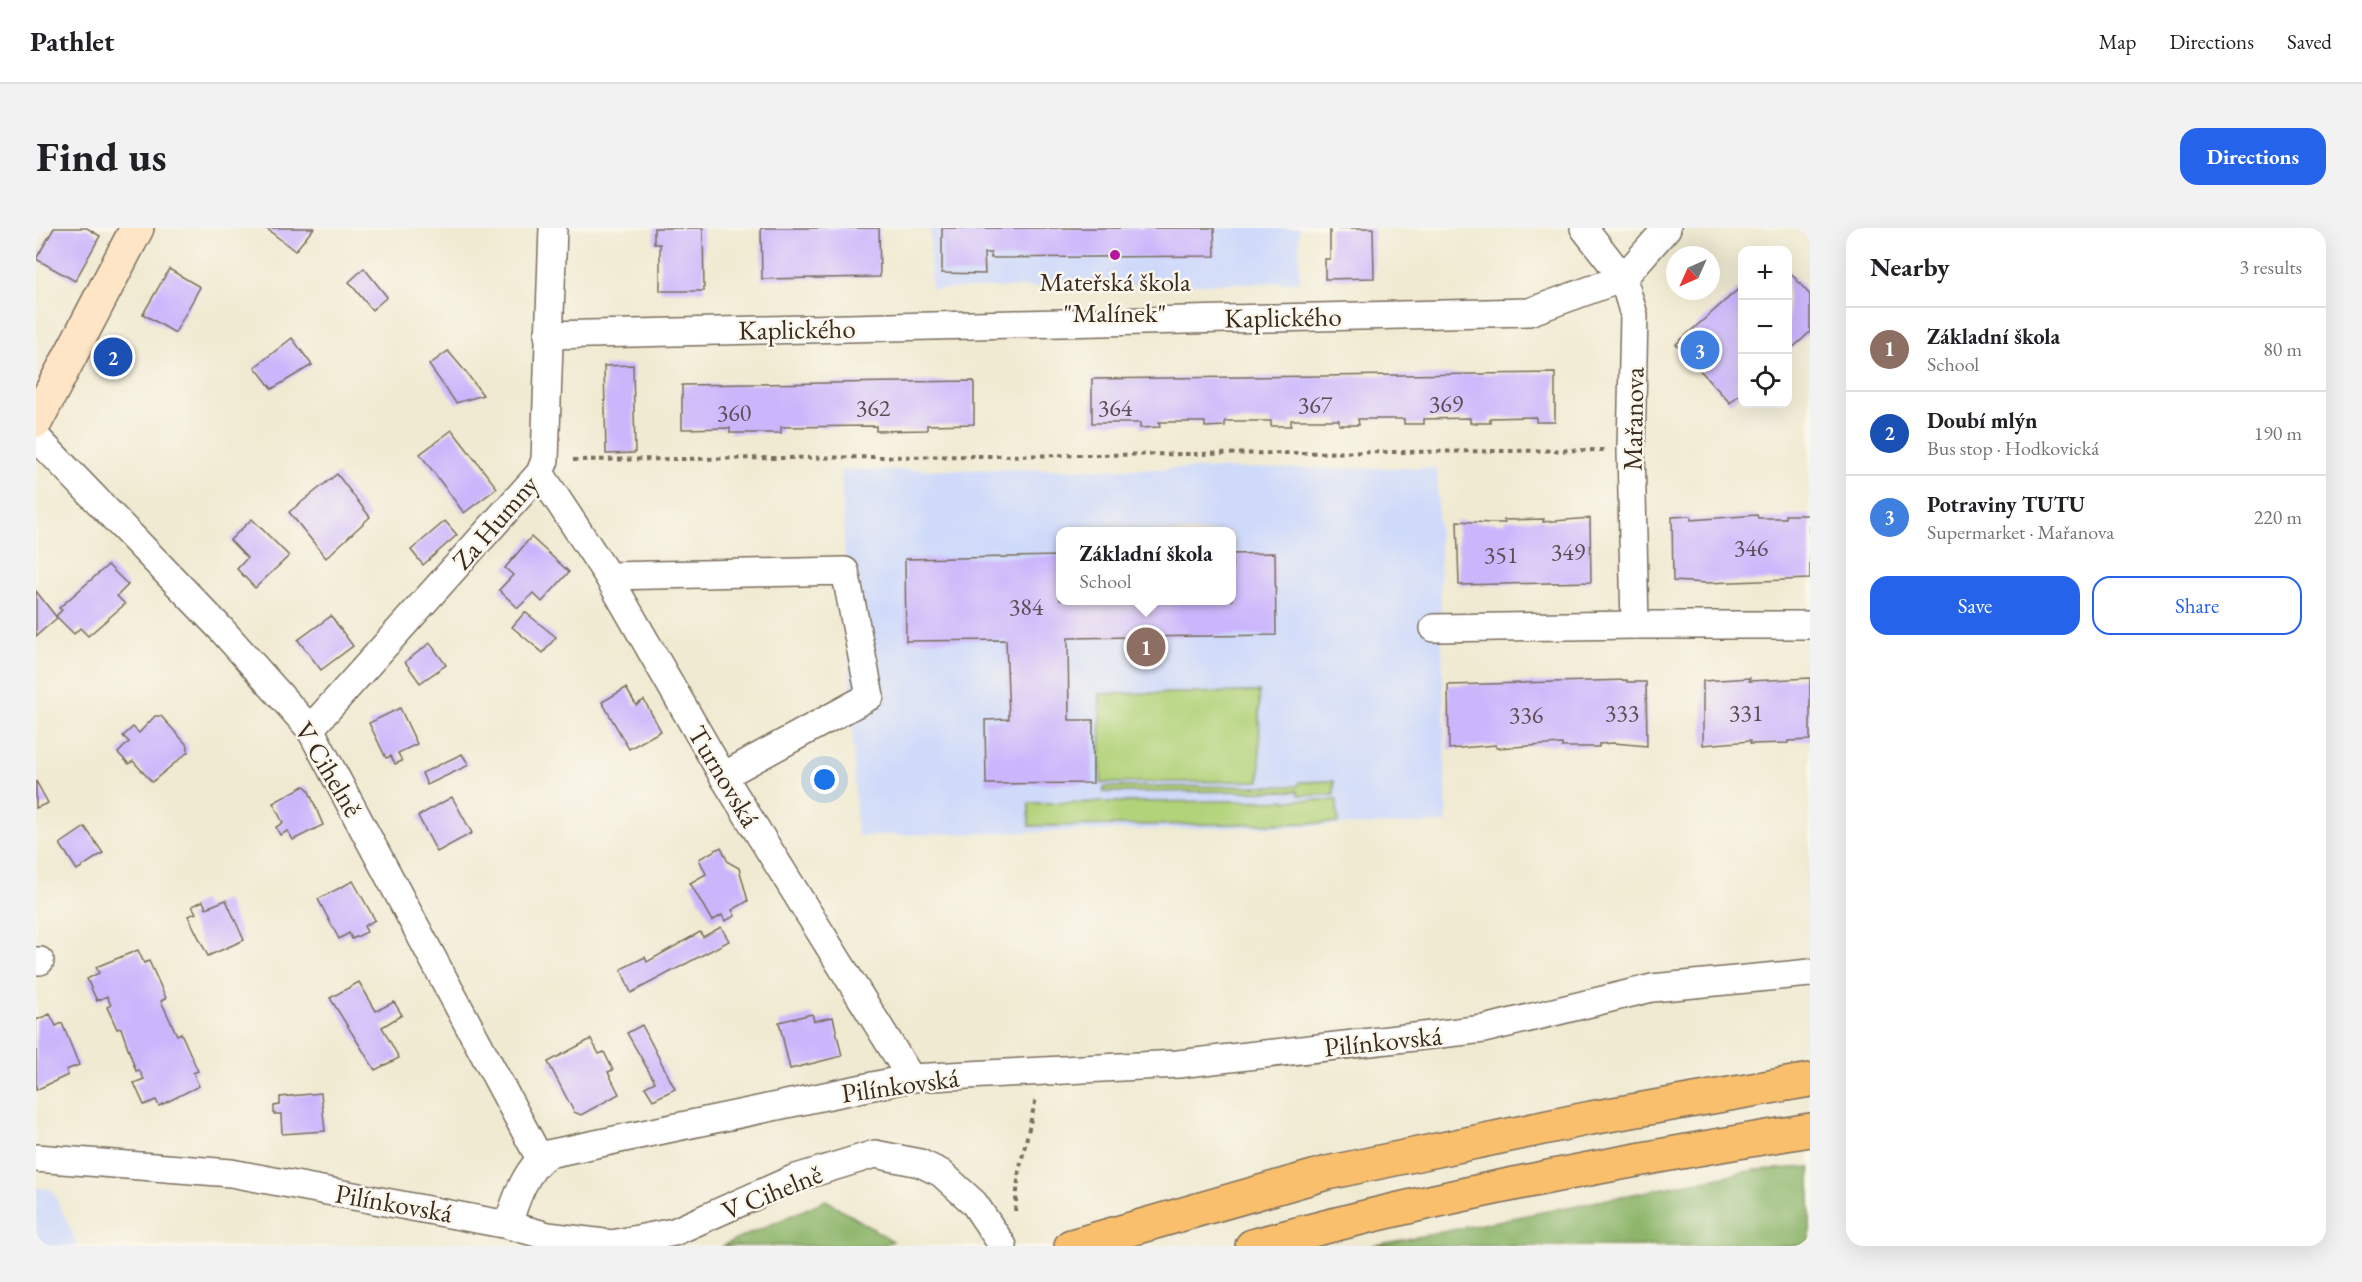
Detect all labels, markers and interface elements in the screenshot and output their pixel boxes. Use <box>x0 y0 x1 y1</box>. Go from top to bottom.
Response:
text: Pathlet <box>30 23 114 59</box>
text: Map <box>2099 28 2136 55</box>
text: Directions <box>2169 28 2254 55</box>
text: Saved <box>2287 28 2332 55</box>
button: Directions <box>2180 128 2326 185</box>
text: Find us <box>36 129 167 184</box>
north arrow <box>1666 246 1720 300</box>
map controls <box>1738 246 1792 408</box>
button: + <box>1738 246 1792 300</box>
marker: Mateřská škola "Malínek" <box>1108 248 1122 262</box>
text: Nearby <box>1870 250 1950 284</box>
text: 3 results <box>2239 254 2302 280</box>
place label: Mateřská škola "Malínek" <box>1039 264 1191 330</box>
street label: Kaplického <box>1224 298 1342 336</box>
button: − <box>1738 300 1792 354</box>
street label: Kaplického <box>738 310 856 348</box>
text: Základní škola <box>1927 322 2060 351</box>
pin: 3 <box>1680 328 1720 372</box>
pin: 2 <box>94 334 133 380</box>
text: 1 <box>1884 336 1895 362</box>
text: 80 m <box>2263 336 2302 362</box>
text: School <box>1927 351 1979 377</box>
button: locate <box>1738 354 1792 408</box>
street label: Mařanova <box>1615 367 1651 471</box>
house number: 369 <box>1429 388 1464 419</box>
house number: 367 <box>1298 389 1333 420</box>
house number: 362 <box>856 392 891 423</box>
house number: 364 <box>1098 392 1133 423</box>
house number: 360 <box>717 397 751 428</box>
text: Doubí mlýn <box>1927 406 2037 435</box>
text: 2 <box>1884 420 1895 446</box>
text: 190 m <box>2254 420 2302 446</box>
text: Bus stop · Hodkovická <box>1927 435 2099 461</box>
street label: Za Humny <box>444 467 546 577</box>
text: Potraviny TUTU <box>1927 490 2085 519</box>
text: 3 <box>1884 504 1895 530</box>
text: 220 m <box>2254 504 2302 530</box>
text: Supermarket · Mařanova <box>1927 519 2114 545</box>
popup <box>1056 527 1236 605</box>
house number: 346 <box>1734 532 1768 563</box>
house number: 349 <box>1551 536 1586 567</box>
text: Základní škola <box>1079 539 1213 568</box>
house number: 351 <box>1484 539 1518 570</box>
text: School <box>1079 568 1131 594</box>
button: Save <box>1870 576 2080 635</box>
button: Share <box>2092 576 2302 635</box>
house number: 384 <box>1009 591 1044 622</box>
pin: 1 <box>1126 624 1166 670</box>
house number: 333 <box>1605 697 1639 728</box>
house number: 331 <box>1729 697 1763 728</box>
house number: 336 <box>1509 699 1543 730</box>
street label: V Cihelně <box>287 715 371 823</box>
street label: Turnovská <box>680 719 768 833</box>
your location <box>810 765 839 794</box>
street label: Pilínkovská <box>1322 1017 1444 1065</box>
street label: Pilínkovská <box>839 1059 961 1111</box>
street label: V Cihelně <box>717 1156 827 1228</box>
street label: Pilínkovská <box>333 1175 456 1231</box>

